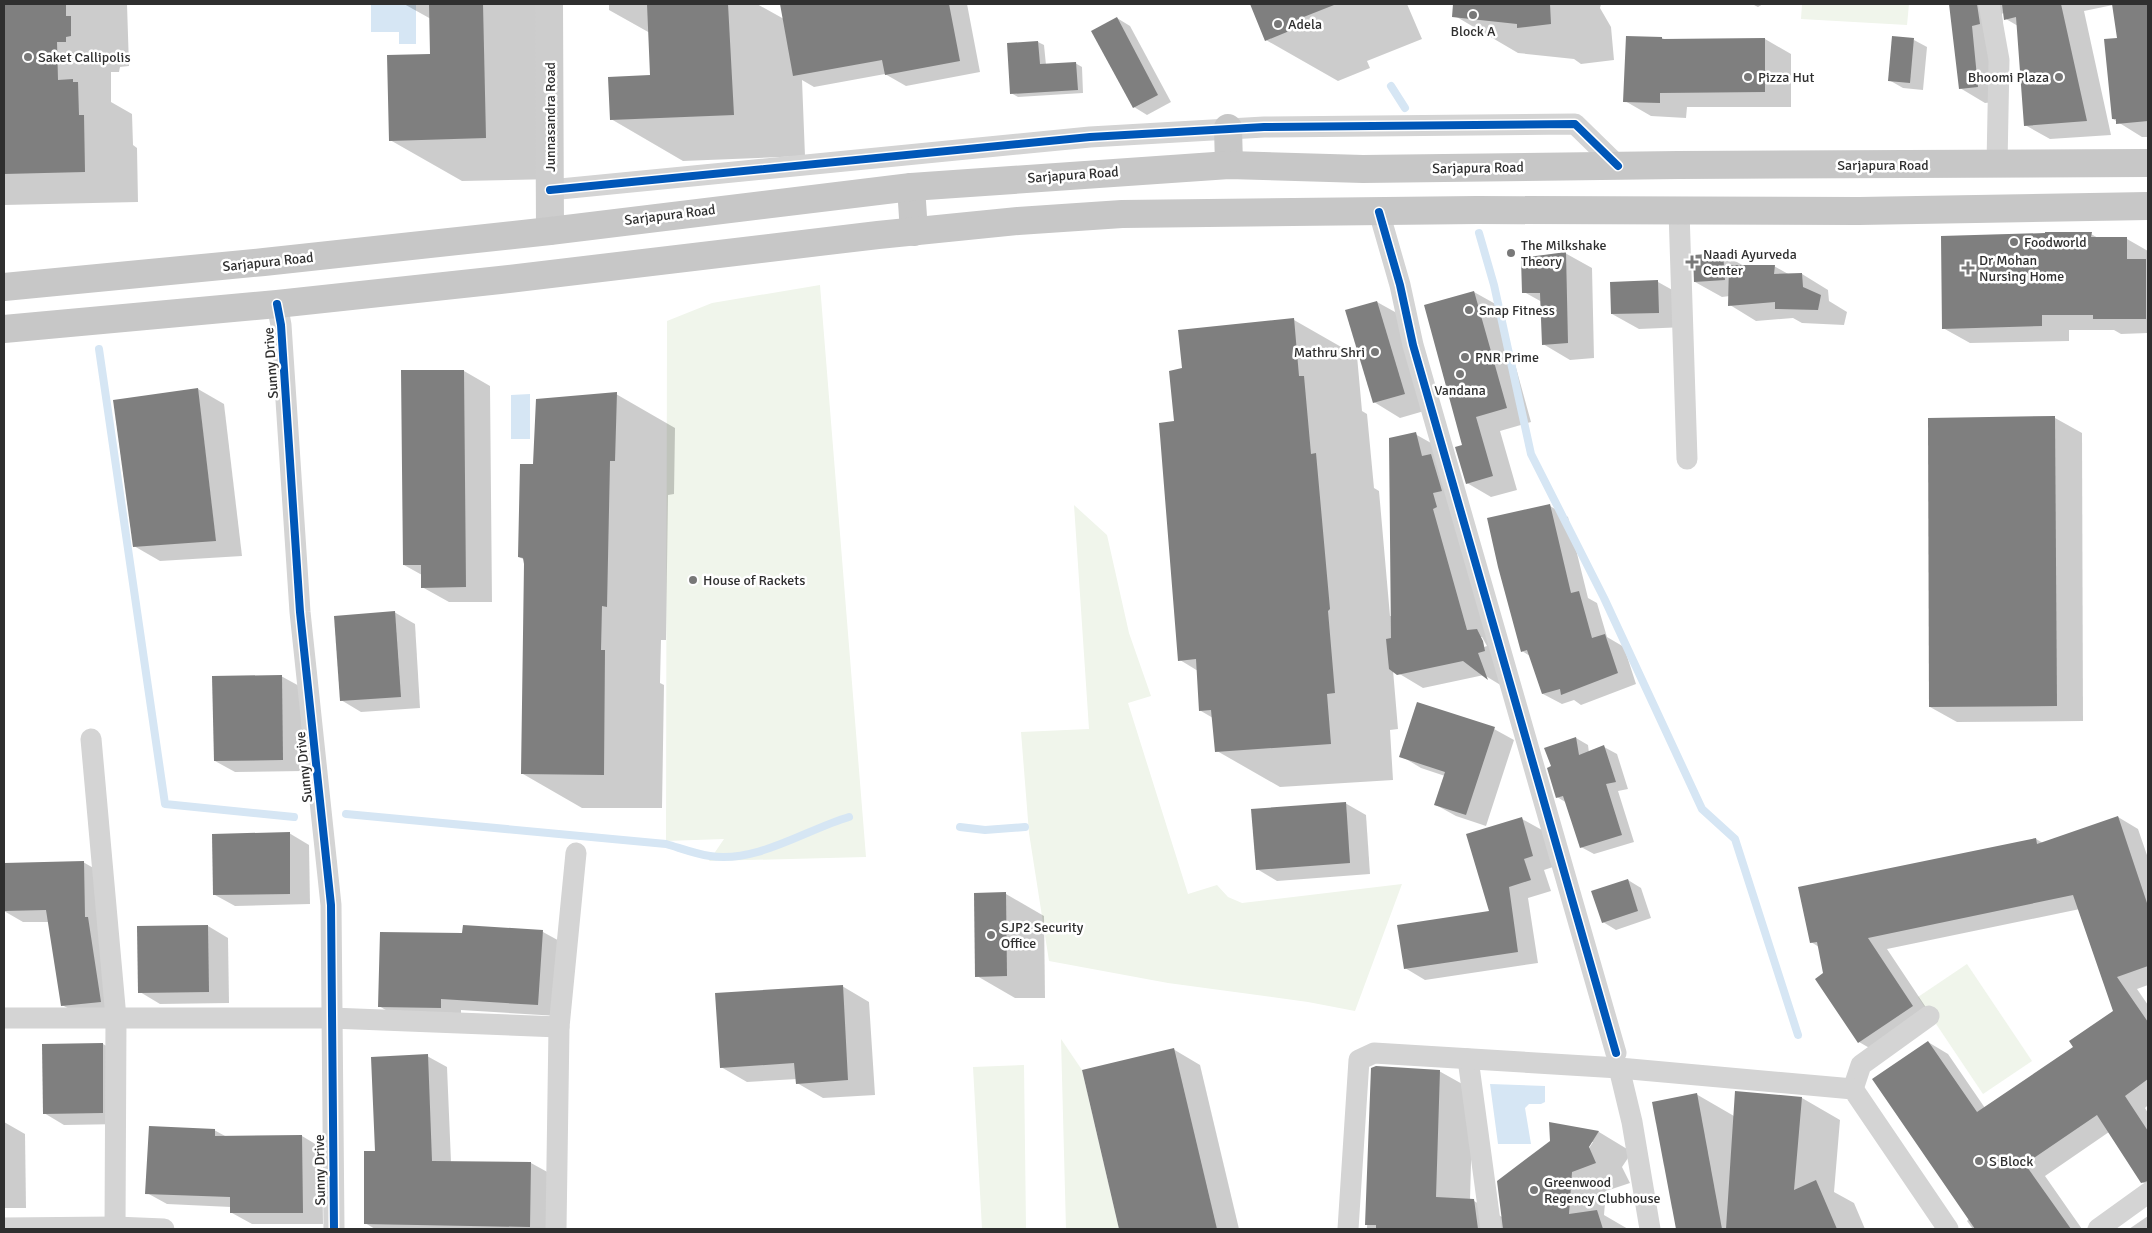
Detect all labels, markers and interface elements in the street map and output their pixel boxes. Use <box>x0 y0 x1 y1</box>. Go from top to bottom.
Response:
marker: Block A <box>1467 9 1479 21</box>
place label: Adela <box>1288 16 1322 33</box>
marker: Adela <box>1272 18 1284 30</box>
place label: Block A <box>1451 23 1496 40</box>
place label: Saket Callipolis <box>38 49 131 66</box>
marker: Saket Callipolis <box>22 51 34 63</box>
street label: Junnasandra Road <box>542 62 559 172</box>
place label: Pizza Hut <box>1758 69 1815 86</box>
place label: Bhoomi Plaza <box>1968 69 2049 86</box>
marker: Pizza Hut <box>1742 71 1754 83</box>
marker: Bhoomi Plaza <box>2053 71 2065 83</box>
street label: Sarjapura Road <box>1837 157 1929 174</box>
street label: Sarjapura Road <box>1432 159 1524 177</box>
street label: Sarjapura Road <box>1027 163 1119 187</box>
street label: Sarjapura Road <box>624 201 716 229</box>
place label: Foodworld <box>2024 234 2087 251</box>
marker: Foodworld <box>2008 236 2020 248</box>
place label: The Milkshake Theory <box>1521 237 1606 270</box>
place label: Naadi Ayurveda Center <box>1703 246 1797 279</box>
marker: The Milkshake Theory <box>1505 247 1517 259</box>
street label: Sarjapura Road <box>222 249 314 275</box>
place label: Dr Mohan Nursing Home <box>1979 252 2064 285</box>
marker: Naadi Ayurveda Center <box>1685 255 1699 269</box>
marker: Dr Mohan Nursing Home <box>1961 261 1975 275</box>
place label: Snap Fitness <box>1479 302 1555 319</box>
marker: Snap Fitness <box>1463 304 1475 316</box>
street label: Sunny Drive <box>260 327 282 399</box>
place label: Mathru Shri <box>1294 344 1365 361</box>
marker: Mathru Shri <box>1369 346 1381 358</box>
place label: PNR Prime <box>1475 349 1539 366</box>
marker: PNR Prime <box>1459 351 1471 363</box>
marker: Vandana <box>1454 368 1466 380</box>
place label: Vandana <box>1434 382 1486 399</box>
place label: House of Rackets <box>703 572 805 589</box>
marker: House of Rackets <box>687 574 699 586</box>
street label: Sunny Drive <box>292 731 316 803</box>
place label: SJP2 Security Office <box>1001 919 1084 952</box>
marker: SJP2 Security Office <box>985 929 997 941</box>
street label: Sunny Drive <box>311 1134 329 1206</box>
place label: S Block <box>1989 1153 2033 1170</box>
marker: S Block <box>1973 1155 1985 1167</box>
place label: Greenwood Regency Clubhouse <box>1544 1174 1661 1207</box>
marker: Greenwood Regency Clubhouse <box>1528 1184 1540 1196</box>

